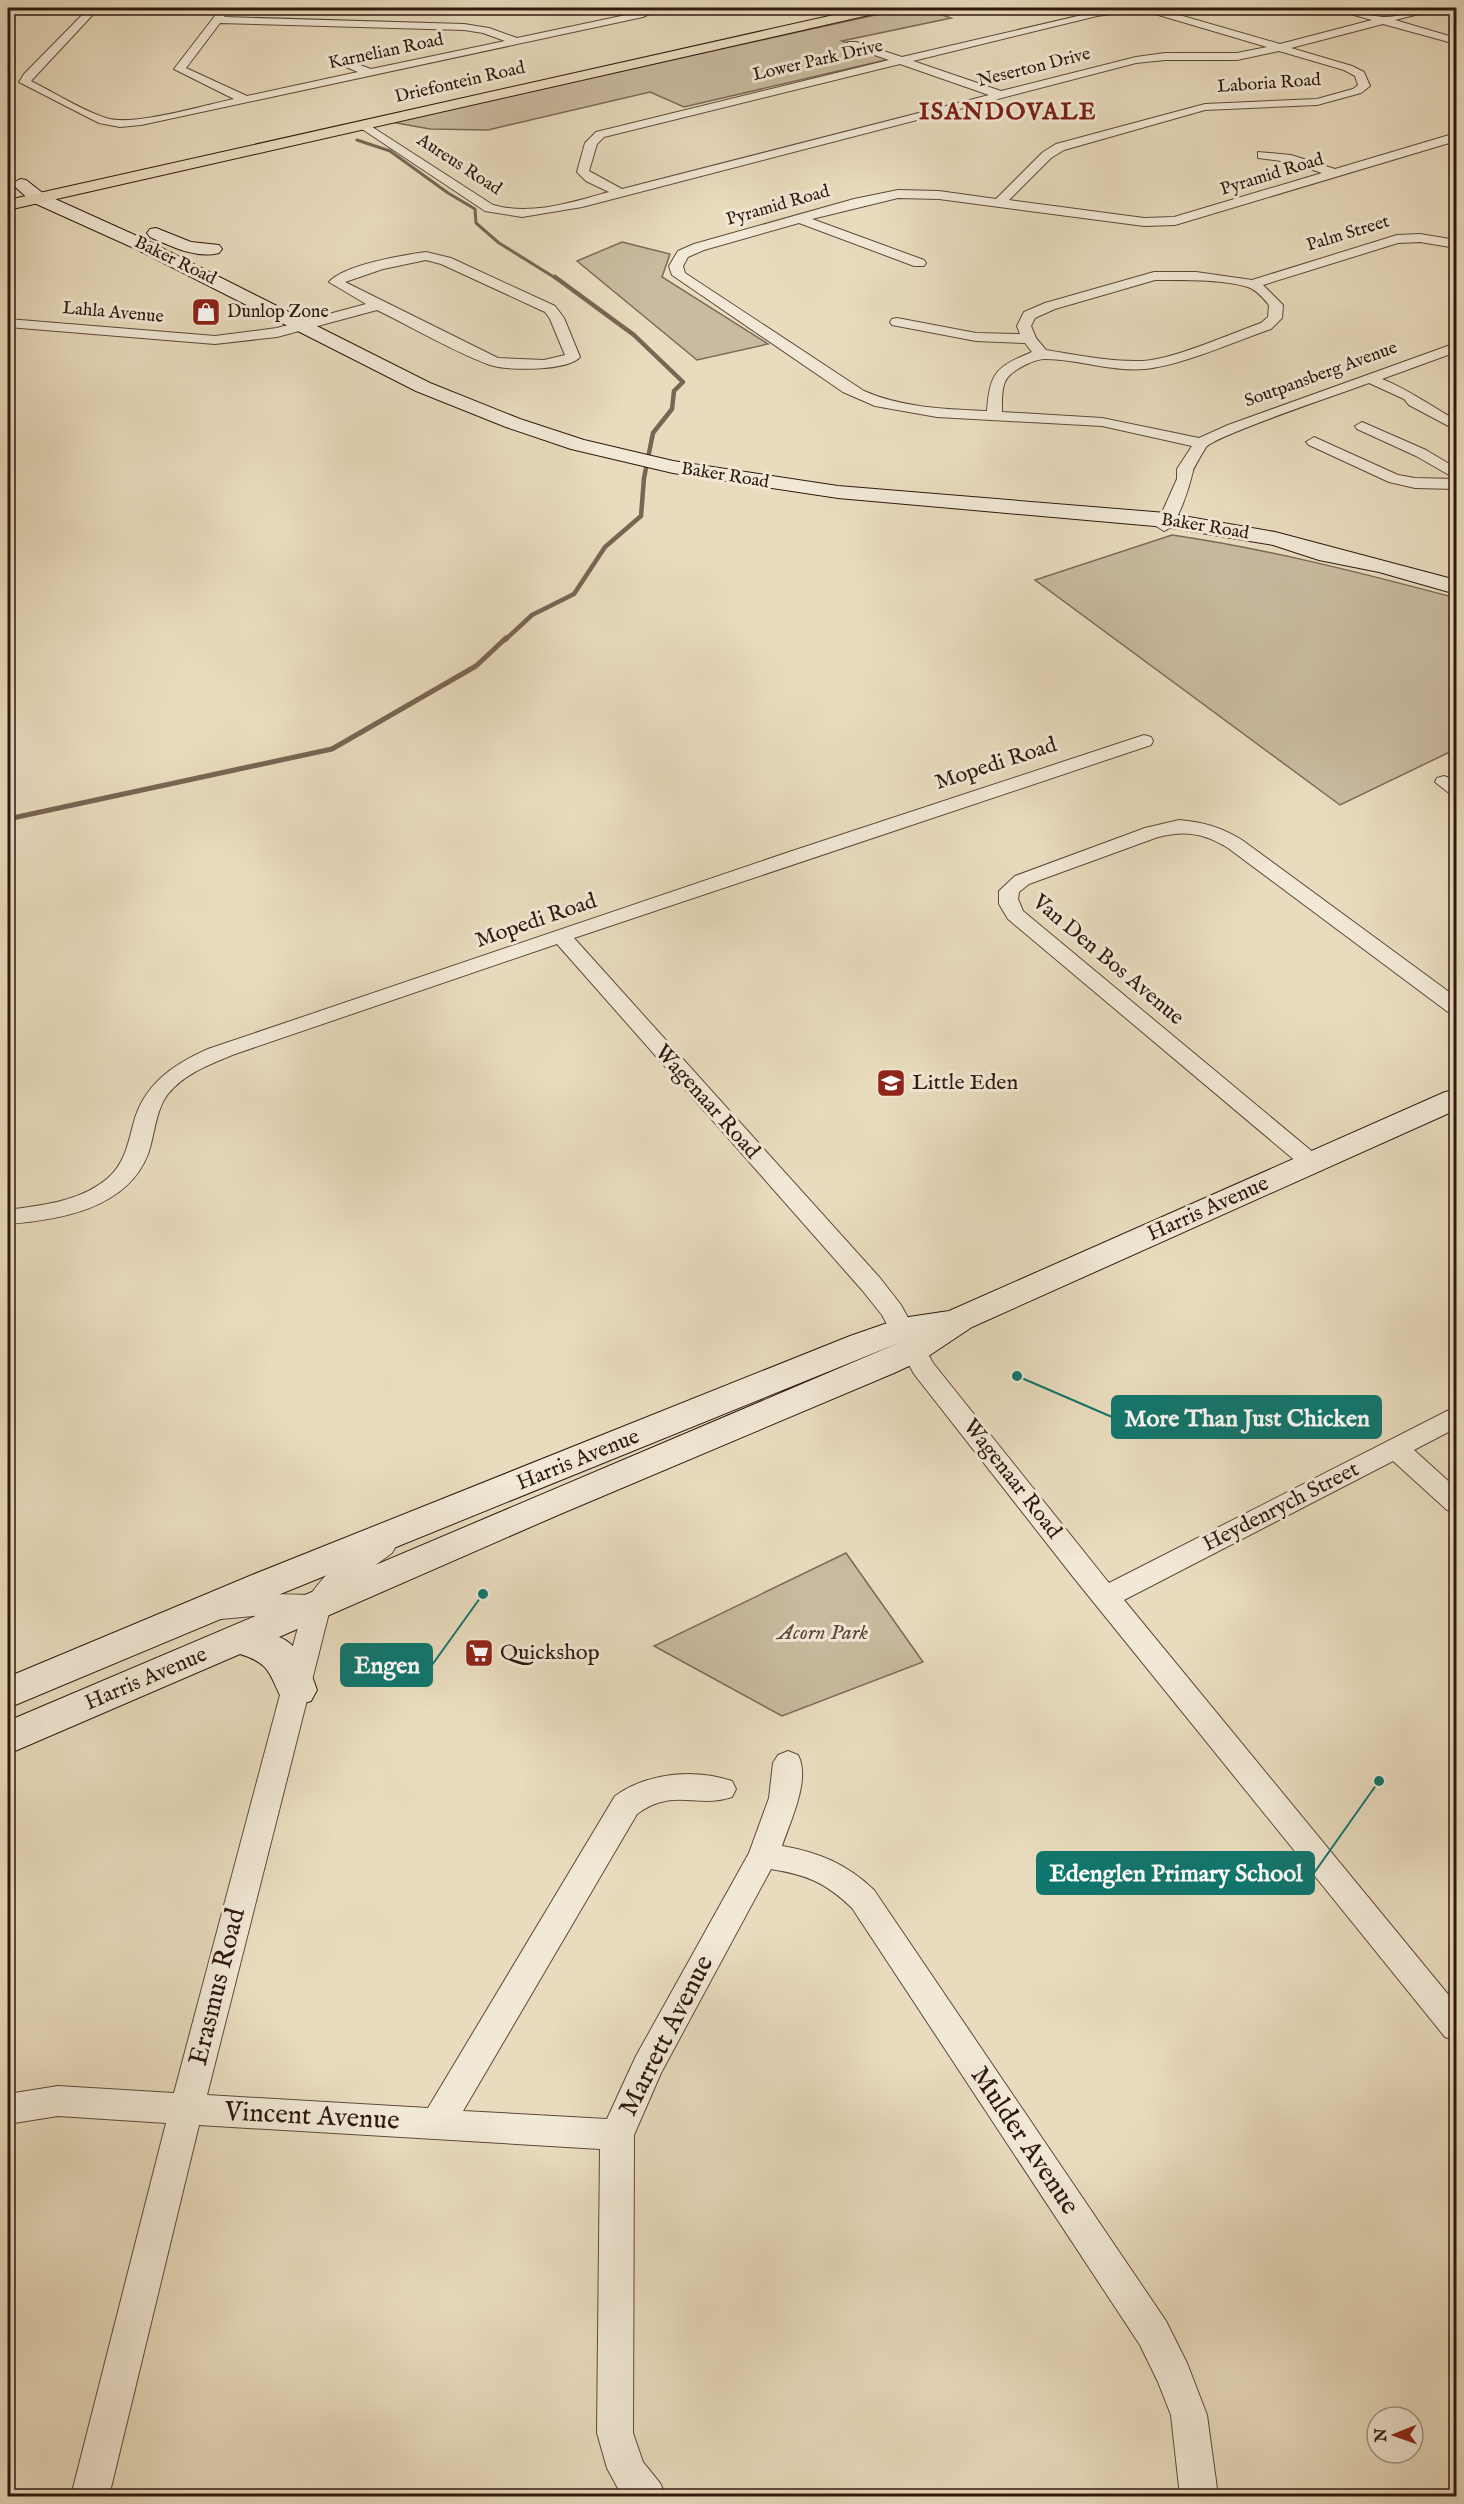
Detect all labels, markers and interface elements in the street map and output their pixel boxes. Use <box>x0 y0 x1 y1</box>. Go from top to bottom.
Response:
street label: Karnelian Road <box>326 29 446 75</box>
street label: Lower Park Drive <box>751 35 885 87</box>
street label: Neserton Drive <box>975 43 1093 93</box>
street label: Driefontein Road <box>393 57 528 109</box>
street label: Laboria Road <box>1216 69 1322 99</box>
district label: ISANDOVALE <box>919 97 1097 128</box>
street label: Aureus Road <box>411 128 506 201</box>
street label: Pyramid Road <box>1218 148 1327 202</box>
street label: Pyramid Road <box>724 180 833 232</box>
street label: Palm Street <box>1304 210 1392 258</box>
street label: Baker Road <box>130 231 220 291</box>
shop icon: Dunlop Zone <box>190 296 222 328</box>
street label: Lahla Avenue <box>61 297 165 329</box>
place label: Dunlop Zone <box>227 301 329 324</box>
street label: Soutpansberg Avenue <box>1241 337 1401 413</box>
street label: Baker Road <box>679 458 771 494</box>
street label: Baker Road <box>1159 509 1251 545</box>
street label: Mopedi Road <box>932 731 1061 797</box>
street label: Mopedi Road <box>472 887 601 955</box>
street label: Van Den Bos Avenue <box>1026 888 1190 1032</box>
street label: Wagenaar Road <box>648 1039 766 1165</box>
school or university icon: Little Eden <box>875 1067 907 1099</box>
place label: Little Eden <box>912 1069 1018 1097</box>
street label: Harris Avenue <box>1143 1170 1273 1248</box>
callout: More Than Just Chicken <box>1112 1396 1381 1438</box>
text: More Than Just Chicken <box>1124 1404 1370 1435</box>
street label: Wagenaar Road <box>956 1413 1068 1545</box>
street label: Harris Avenue <box>512 1423 644 1497</box>
street label: Heydenrych Street <box>1198 1455 1364 1558</box>
park label: Acorn Park <box>776 1619 868 1647</box>
supermarket icon: Quickshop <box>463 1637 495 1669</box>
place label: Quickshop <box>500 1639 600 1667</box>
street label: Harris Avenue <box>81 1641 211 1717</box>
callout: Engen <box>341 1644 432 1686</box>
text: Engen <box>354 1651 420 1682</box>
callout: Edenglen Primary School <box>1037 1852 1314 1894</box>
text: Edenglen Primary School <box>1049 1859 1303 1890</box>
street label: Erasmus Road <box>182 1904 254 2069</box>
street label: Marrett Avenue <box>612 1950 722 2122</box>
street label: Mulder Avenue <box>962 2060 1086 2222</box>
street label: Vincent Avenue <box>223 2095 400 2139</box>
north arrow <box>1365 2405 1425 2465</box>
text: N <box>1372 2428 1392 2443</box>

